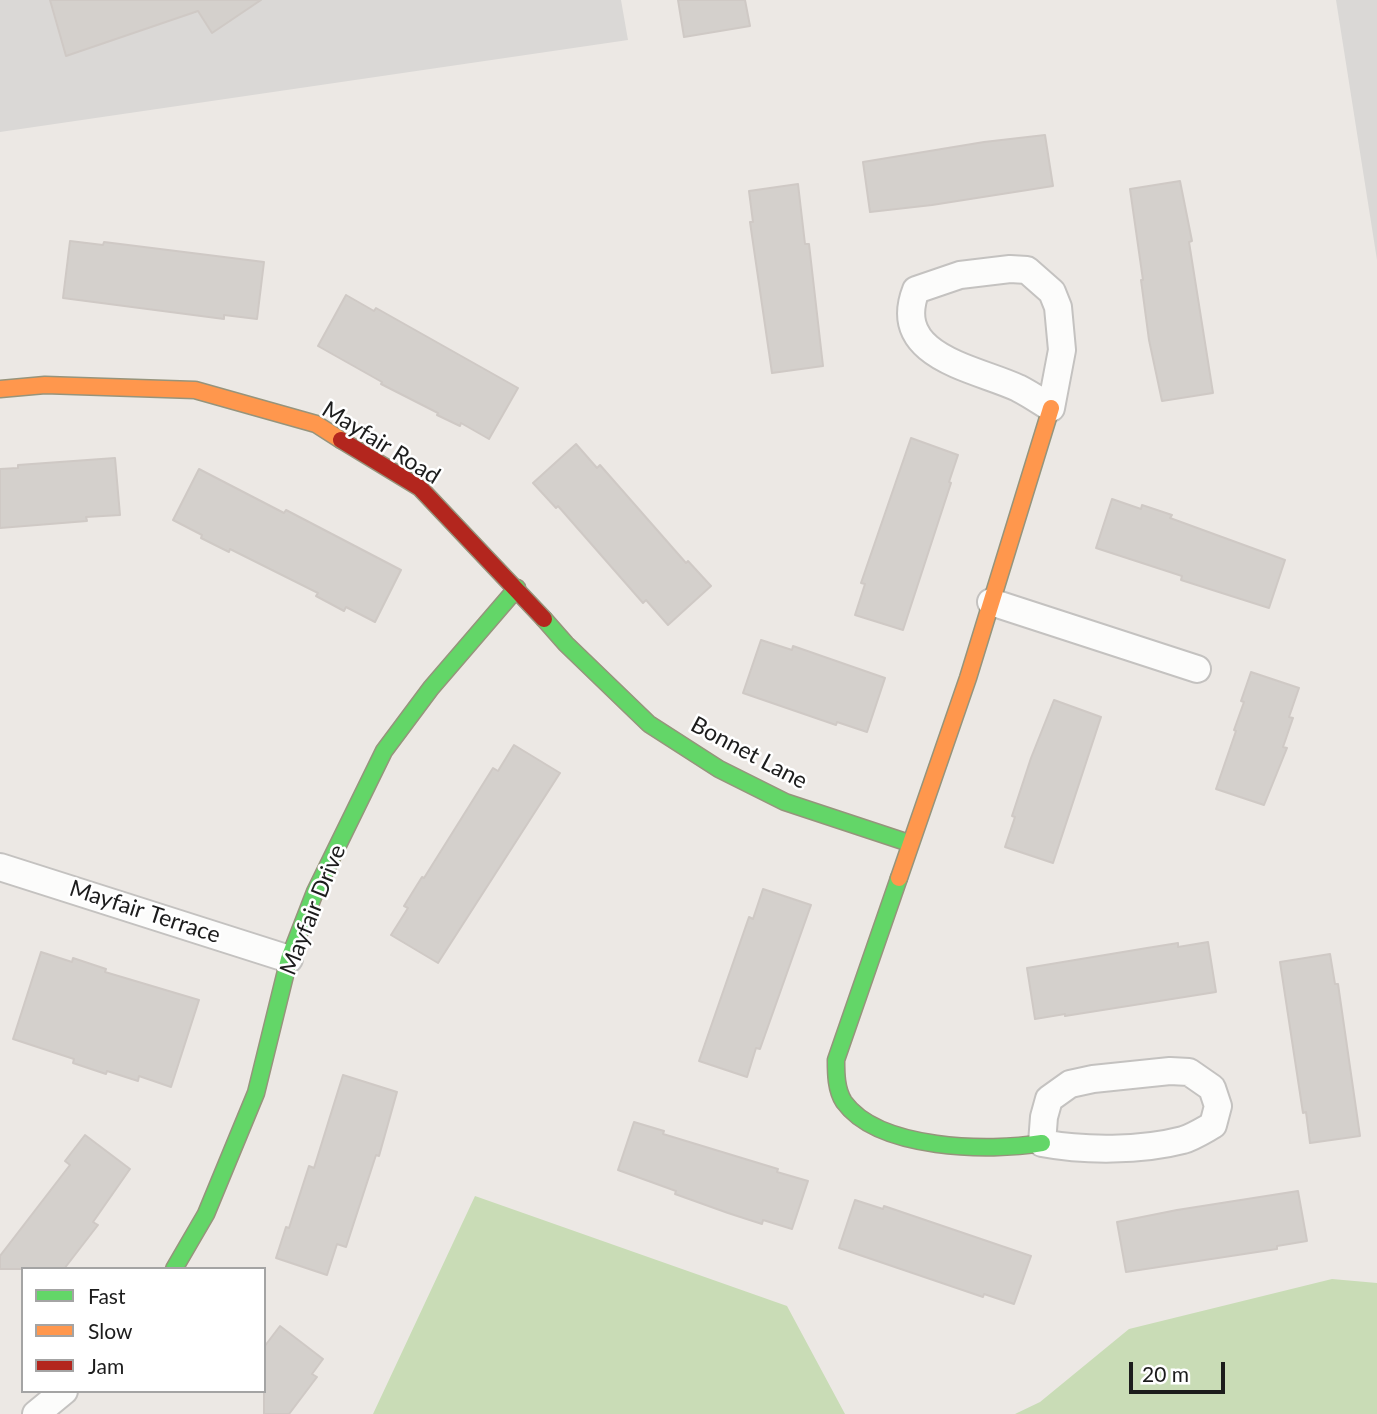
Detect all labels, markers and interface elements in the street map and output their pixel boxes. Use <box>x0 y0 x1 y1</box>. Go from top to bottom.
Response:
street label: Mayfair Road <box>317 396 445 490</box>
street label: Bonnet Lane <box>686 711 812 795</box>
street label: Mayfair Drive <box>274 841 352 979</box>
street label: Mayfair Terrace <box>66 875 224 949</box>
legend <box>21 1267 266 1393</box>
text: Fast <box>88 1283 125 1308</box>
text: Slow <box>88 1318 132 1343</box>
scale bar <box>1132 1348 1228 1392</box>
text: Jam <box>88 1353 124 1378</box>
text: 20 m <box>1142 1361 1189 1386</box>

